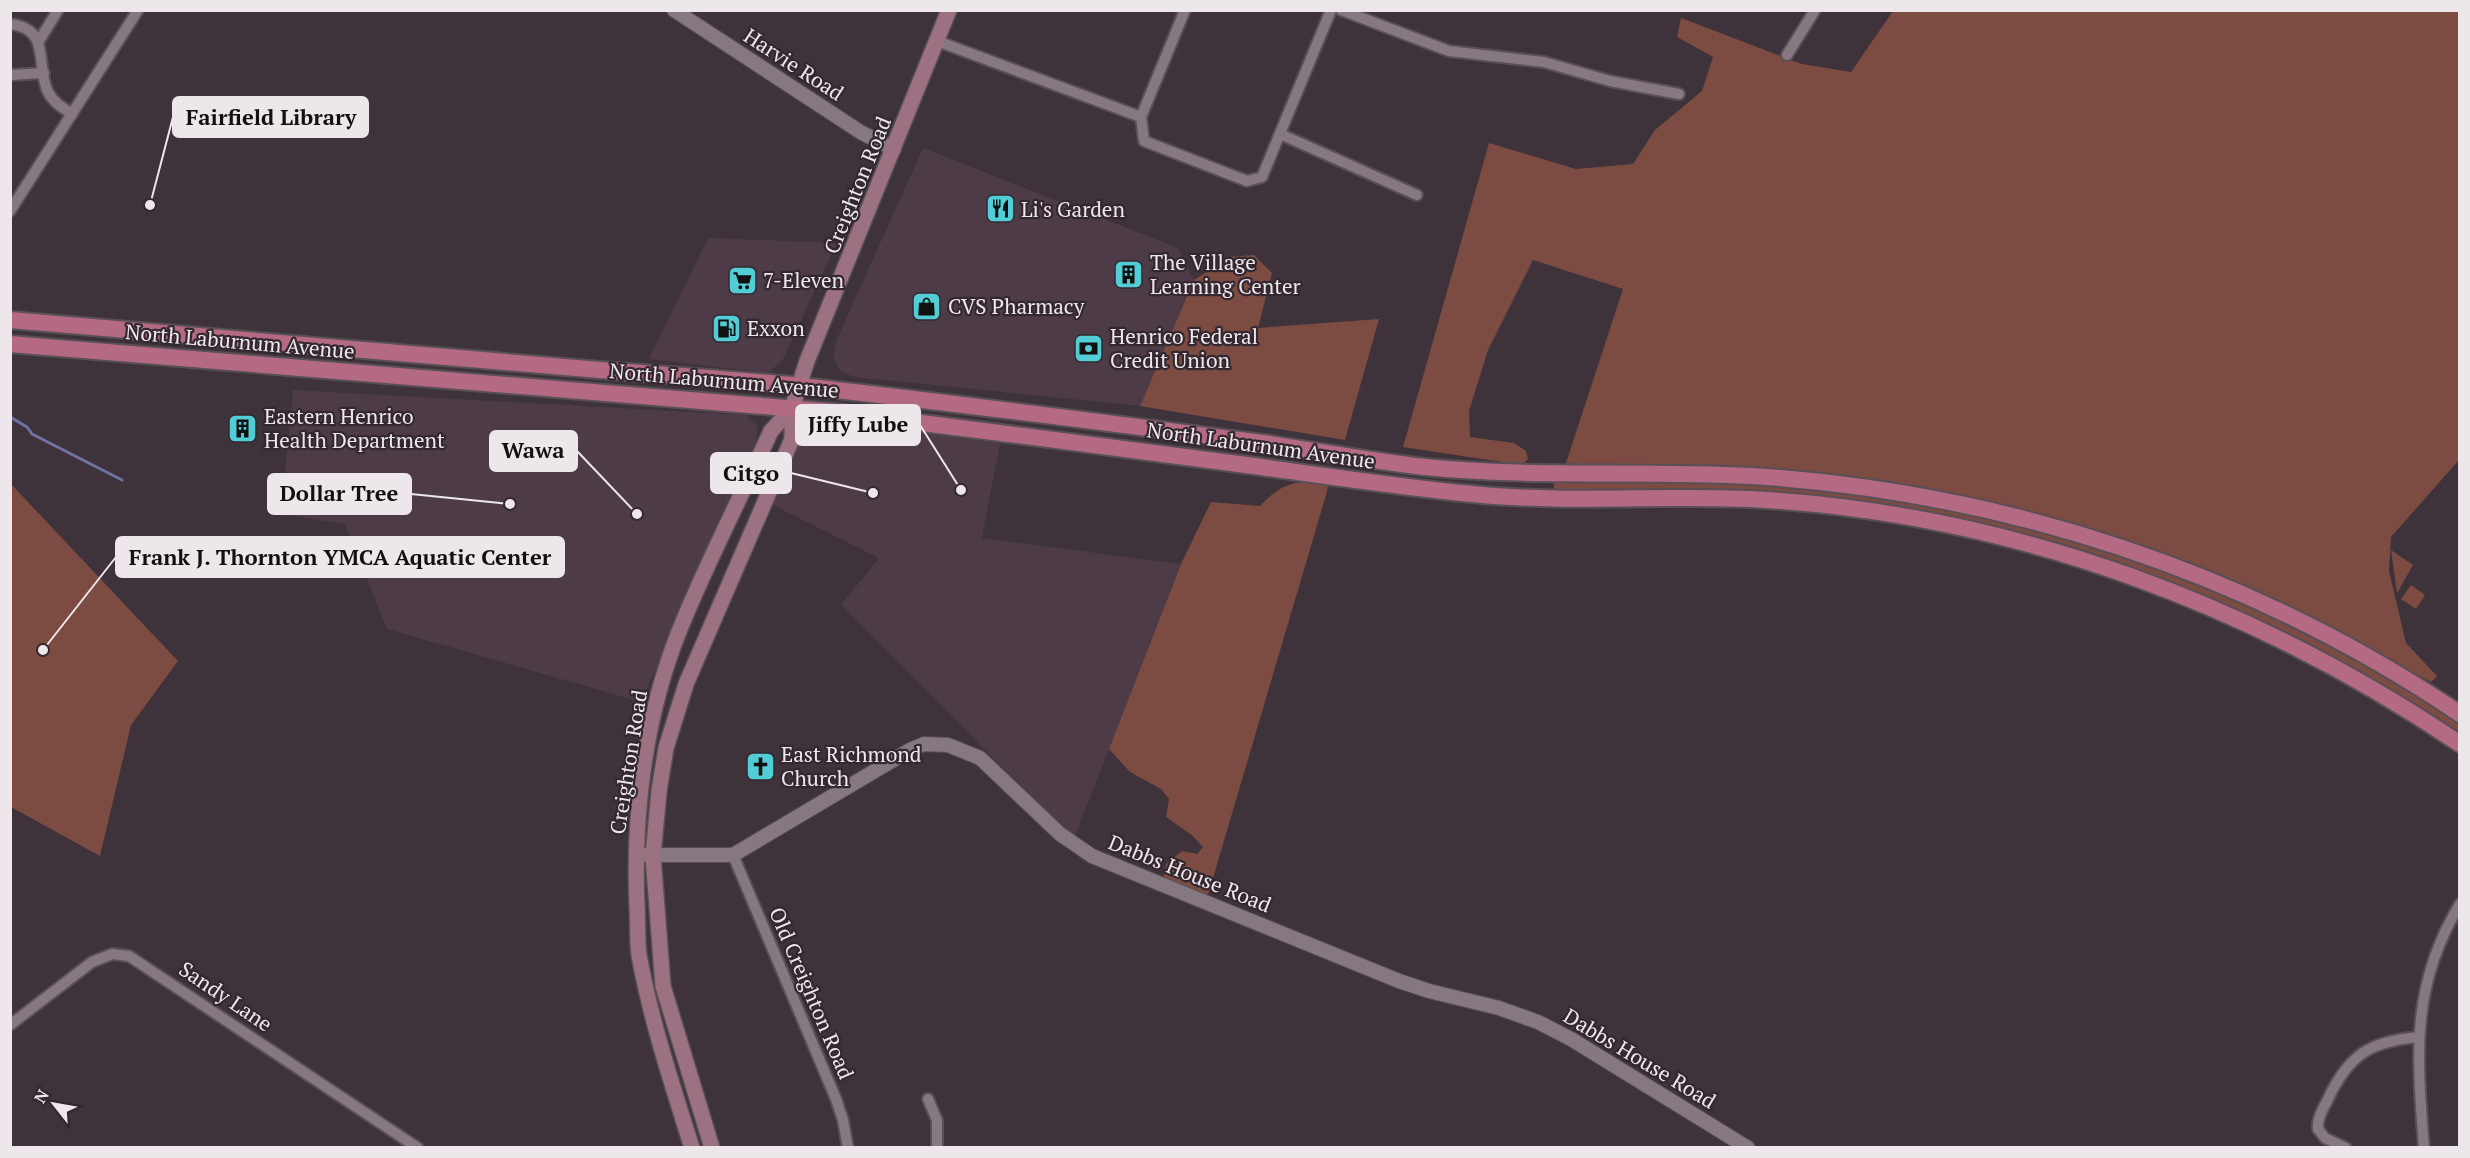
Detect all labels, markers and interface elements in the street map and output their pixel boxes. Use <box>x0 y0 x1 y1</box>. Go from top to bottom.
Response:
street label: Harvie Road <box>739 21 850 107</box>
callout: Fairfield Library <box>173 97 368 137</box>
text: Fairfield Library <box>186 102 357 131</box>
street label: Creighton Road <box>817 112 897 258</box>
restaurant icon: Li's Garden <box>984 193 1016 225</box>
place label: Li's Garden <box>1021 195 1125 223</box>
place label: The Village Learning Center <box>1150 248 1301 300</box>
building icon: The Village Learning Center <box>1113 258 1145 290</box>
supermarket icon: 7-Eleven <box>726 264 758 296</box>
place label: 7-Eleven <box>763 266 845 294</box>
shop icon: CVS Pharmacy <box>911 290 943 322</box>
place label: CVS Pharmacy <box>948 292 1085 320</box>
fuel station icon: Exxon <box>710 312 742 344</box>
place label: Exxon <box>747 314 805 342</box>
street label: North Laburnum Avenue <box>124 317 356 365</box>
place label: Henrico Federal Credit Union <box>1110 322 1258 374</box>
bank icon: Henrico Federal Credit Union <box>1073 332 1105 364</box>
street label: North Laburnum Avenue <box>608 356 840 404</box>
place label: Eastern Henrico Health Department <box>264 402 445 454</box>
callout: Jiffy Lube <box>796 405 920 445</box>
text: Jiffy Lube <box>808 409 908 438</box>
building icon: Eastern Henrico Health Department <box>227 412 259 444</box>
street label: North Laburnum Avenue <box>1145 415 1377 475</box>
callout: Wawa <box>490 431 577 471</box>
text: Wawa <box>502 435 564 464</box>
callout: Citgo <box>711 453 791 493</box>
text: Citgo <box>723 458 779 487</box>
callout: Dollar Tree <box>268 474 411 514</box>
text: Dollar Tree <box>280 478 399 507</box>
callout: Frank J. Thornton YMCA Aquatic Center <box>116 537 564 577</box>
text: Frank J. Thornton YMCA Aquatic Center <box>129 542 552 571</box>
street label: Creighton Road <box>603 688 653 836</box>
place label: East Richmond Church <box>781 740 922 792</box>
church icon: East Richmond Church <box>744 750 776 782</box>
street label: Dabbs House Road <box>1104 828 1276 919</box>
street label: Old Creighton Road <box>763 903 861 1084</box>
street label: Sandy Lane <box>174 955 278 1037</box>
street label: Dabbs House Road <box>1559 1001 1722 1115</box>
north arrow <box>24 1074 84 1134</box>
text: N <box>29 1085 54 1107</box>

